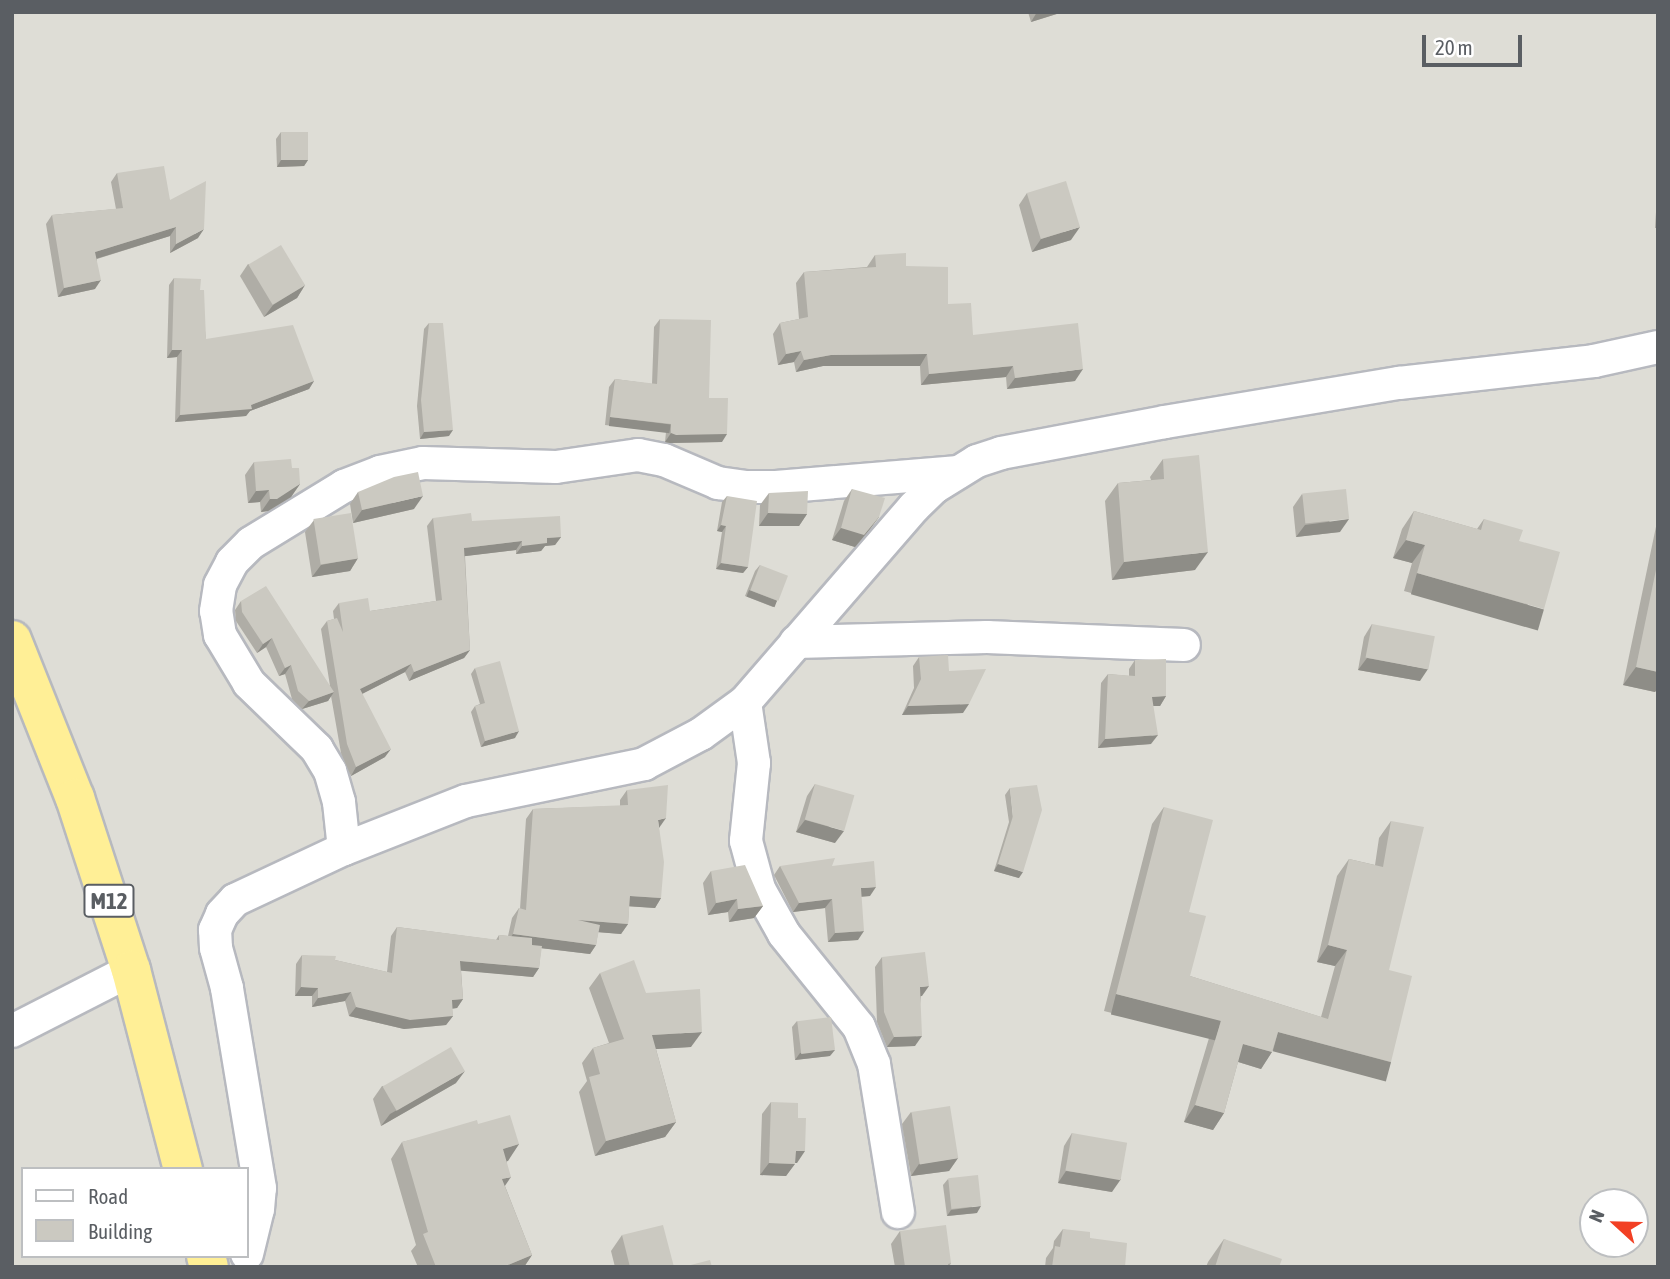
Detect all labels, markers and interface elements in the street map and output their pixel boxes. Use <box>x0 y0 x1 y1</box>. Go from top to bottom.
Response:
scale bar <box>1425 21 1525 65</box>
text: 20 m <box>1435 35 1473 59</box>
road number: M12 <box>83 882 135 920</box>
legend <box>21 1167 248 1258</box>
text: Road <box>88 1184 128 1208</box>
north arrow <box>1579 1188 1649 1258</box>
text: N <box>1584 1207 1609 1225</box>
text: Building <box>88 1219 152 1243</box>

